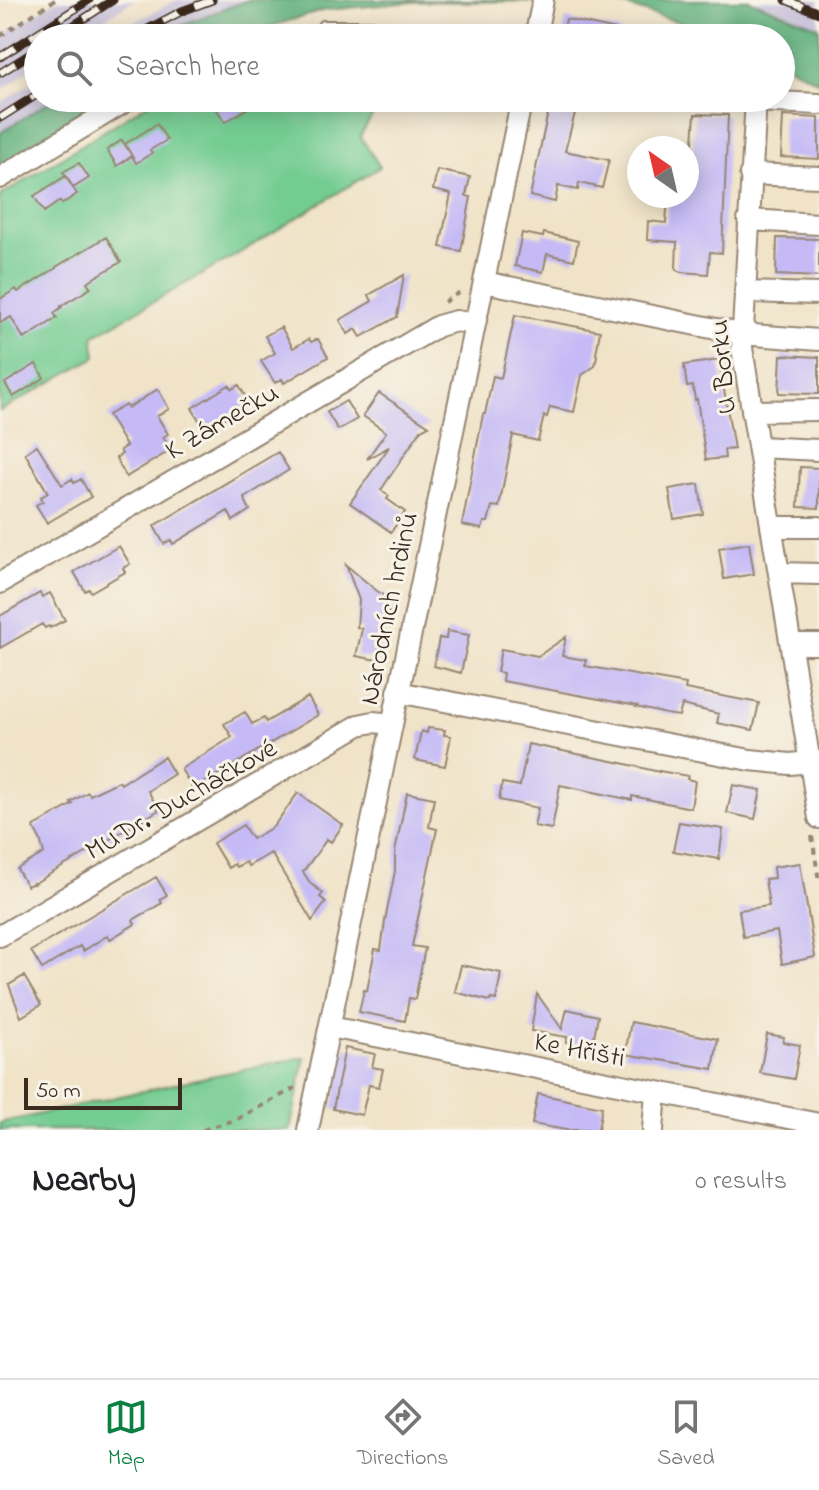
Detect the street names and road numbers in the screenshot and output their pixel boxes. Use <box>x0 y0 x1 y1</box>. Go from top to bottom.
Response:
street label: U Borku <box>700 318 749 416</box>
street label: K Zámečku <box>158 374 287 472</box>
street label: Národních hrdinů <box>350 509 431 709</box>
street label: MUDr. Ducháčkové <box>78 729 286 873</box>
street label: Ke Hřišti <box>530 1023 628 1080</box>

